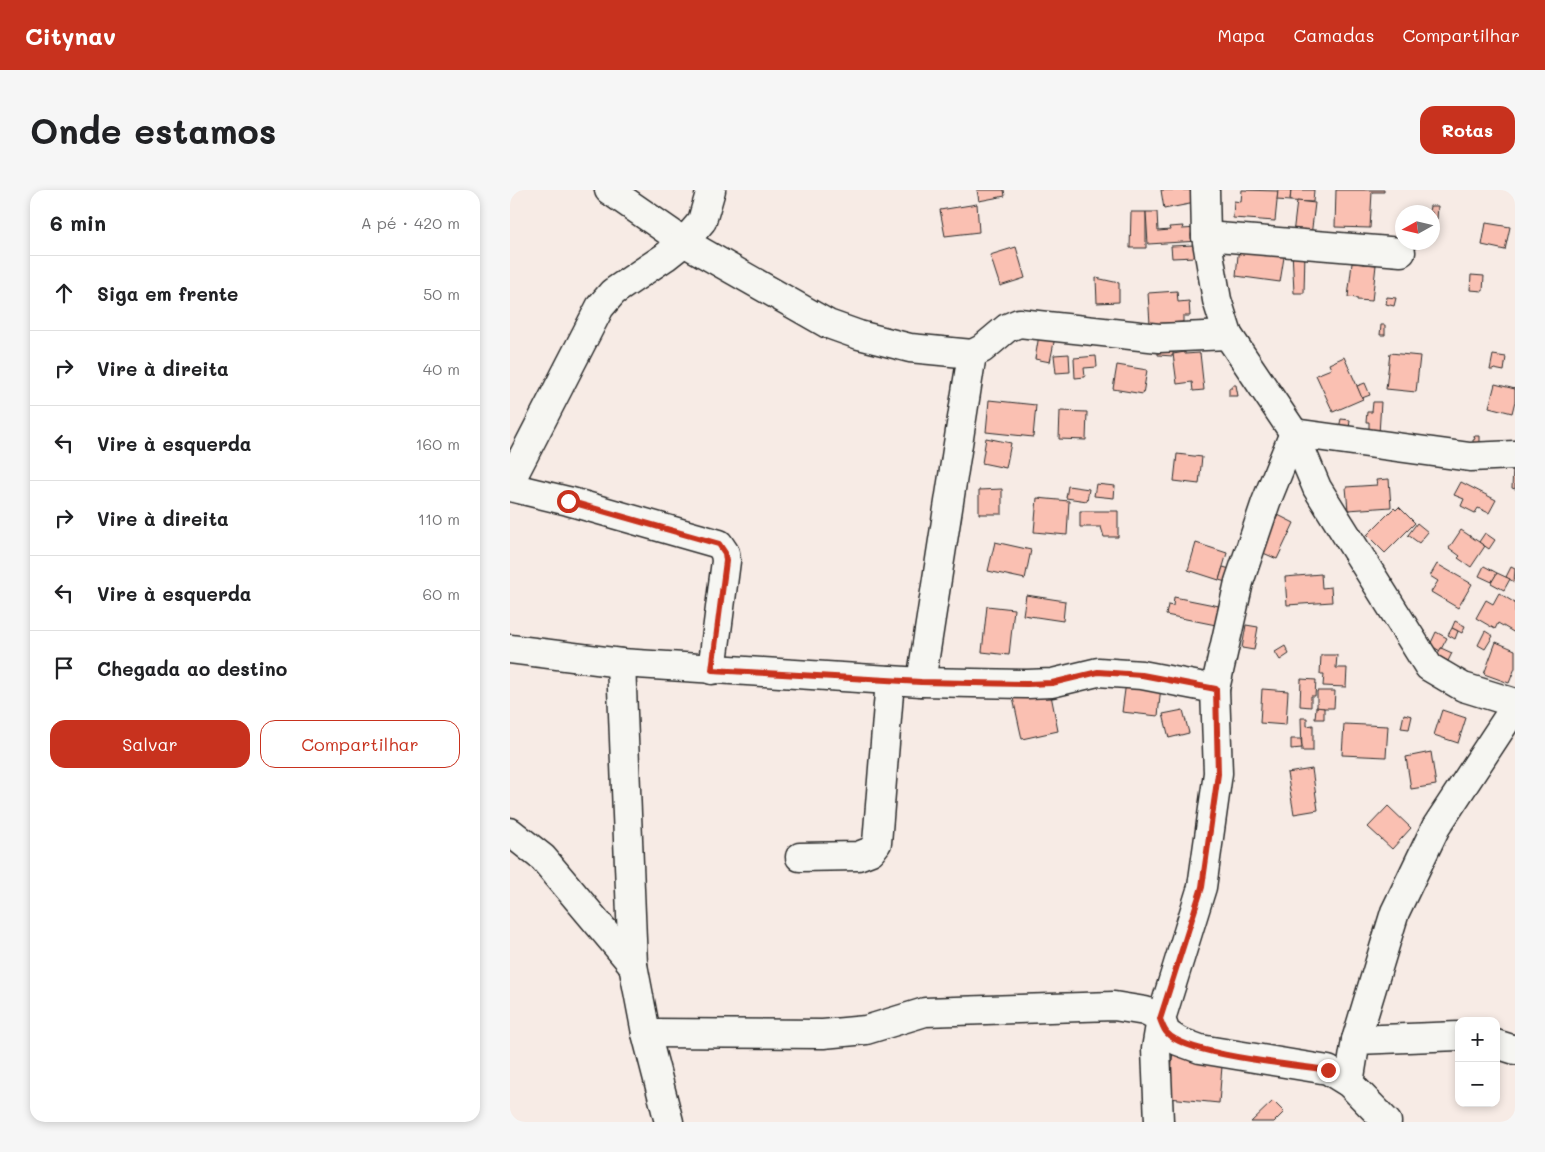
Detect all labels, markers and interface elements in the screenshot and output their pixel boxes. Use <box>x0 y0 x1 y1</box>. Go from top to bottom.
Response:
text: Citynav <box>25 20 116 51</box>
text: Mapa <box>1218 23 1265 47</box>
text: Camadas <box>1293 23 1374 47</box>
text: Compartilhar <box>1402 23 1520 47</box>
button: Rotas <box>1420 106 1515 154</box>
text: Onde estamos <box>30 107 276 153</box>
north arrow <box>1395 205 1440 250</box>
text: 6 min <box>50 209 106 236</box>
text: A pé · 420 m <box>361 212 460 233</box>
icon: ahead <box>50 279 78 307</box>
text: Siga em frente <box>97 281 238 306</box>
text: 50 m <box>423 283 460 304</box>
icon: right <box>50 354 78 382</box>
text: Vire à direita <box>97 356 229 381</box>
text: 40 m <box>423 358 460 379</box>
icon: left <box>50 429 78 457</box>
text: Vire à esquerda <box>97 431 252 456</box>
text: 160 m <box>415 433 460 454</box>
route start <box>557 490 580 513</box>
icon: right <box>50 504 78 532</box>
text: Vire à direita <box>97 506 229 531</box>
text: 110 m <box>418 508 460 529</box>
icon: left <box>50 579 78 607</box>
text: Vire à esquerda <box>97 581 252 606</box>
text: 60 m <box>423 583 460 604</box>
icon: arrive <box>50 654 78 682</box>
text: Chegada ao destino <box>97 656 287 681</box>
button: Salvar <box>50 720 250 768</box>
button: Compartilhar <box>260 720 460 768</box>
map controls <box>1455 1017 1500 1107</box>
button: + <box>1455 1017 1500 1062</box>
route end <box>1317 1059 1340 1082</box>
button: − <box>1455 1062 1500 1107</box>

